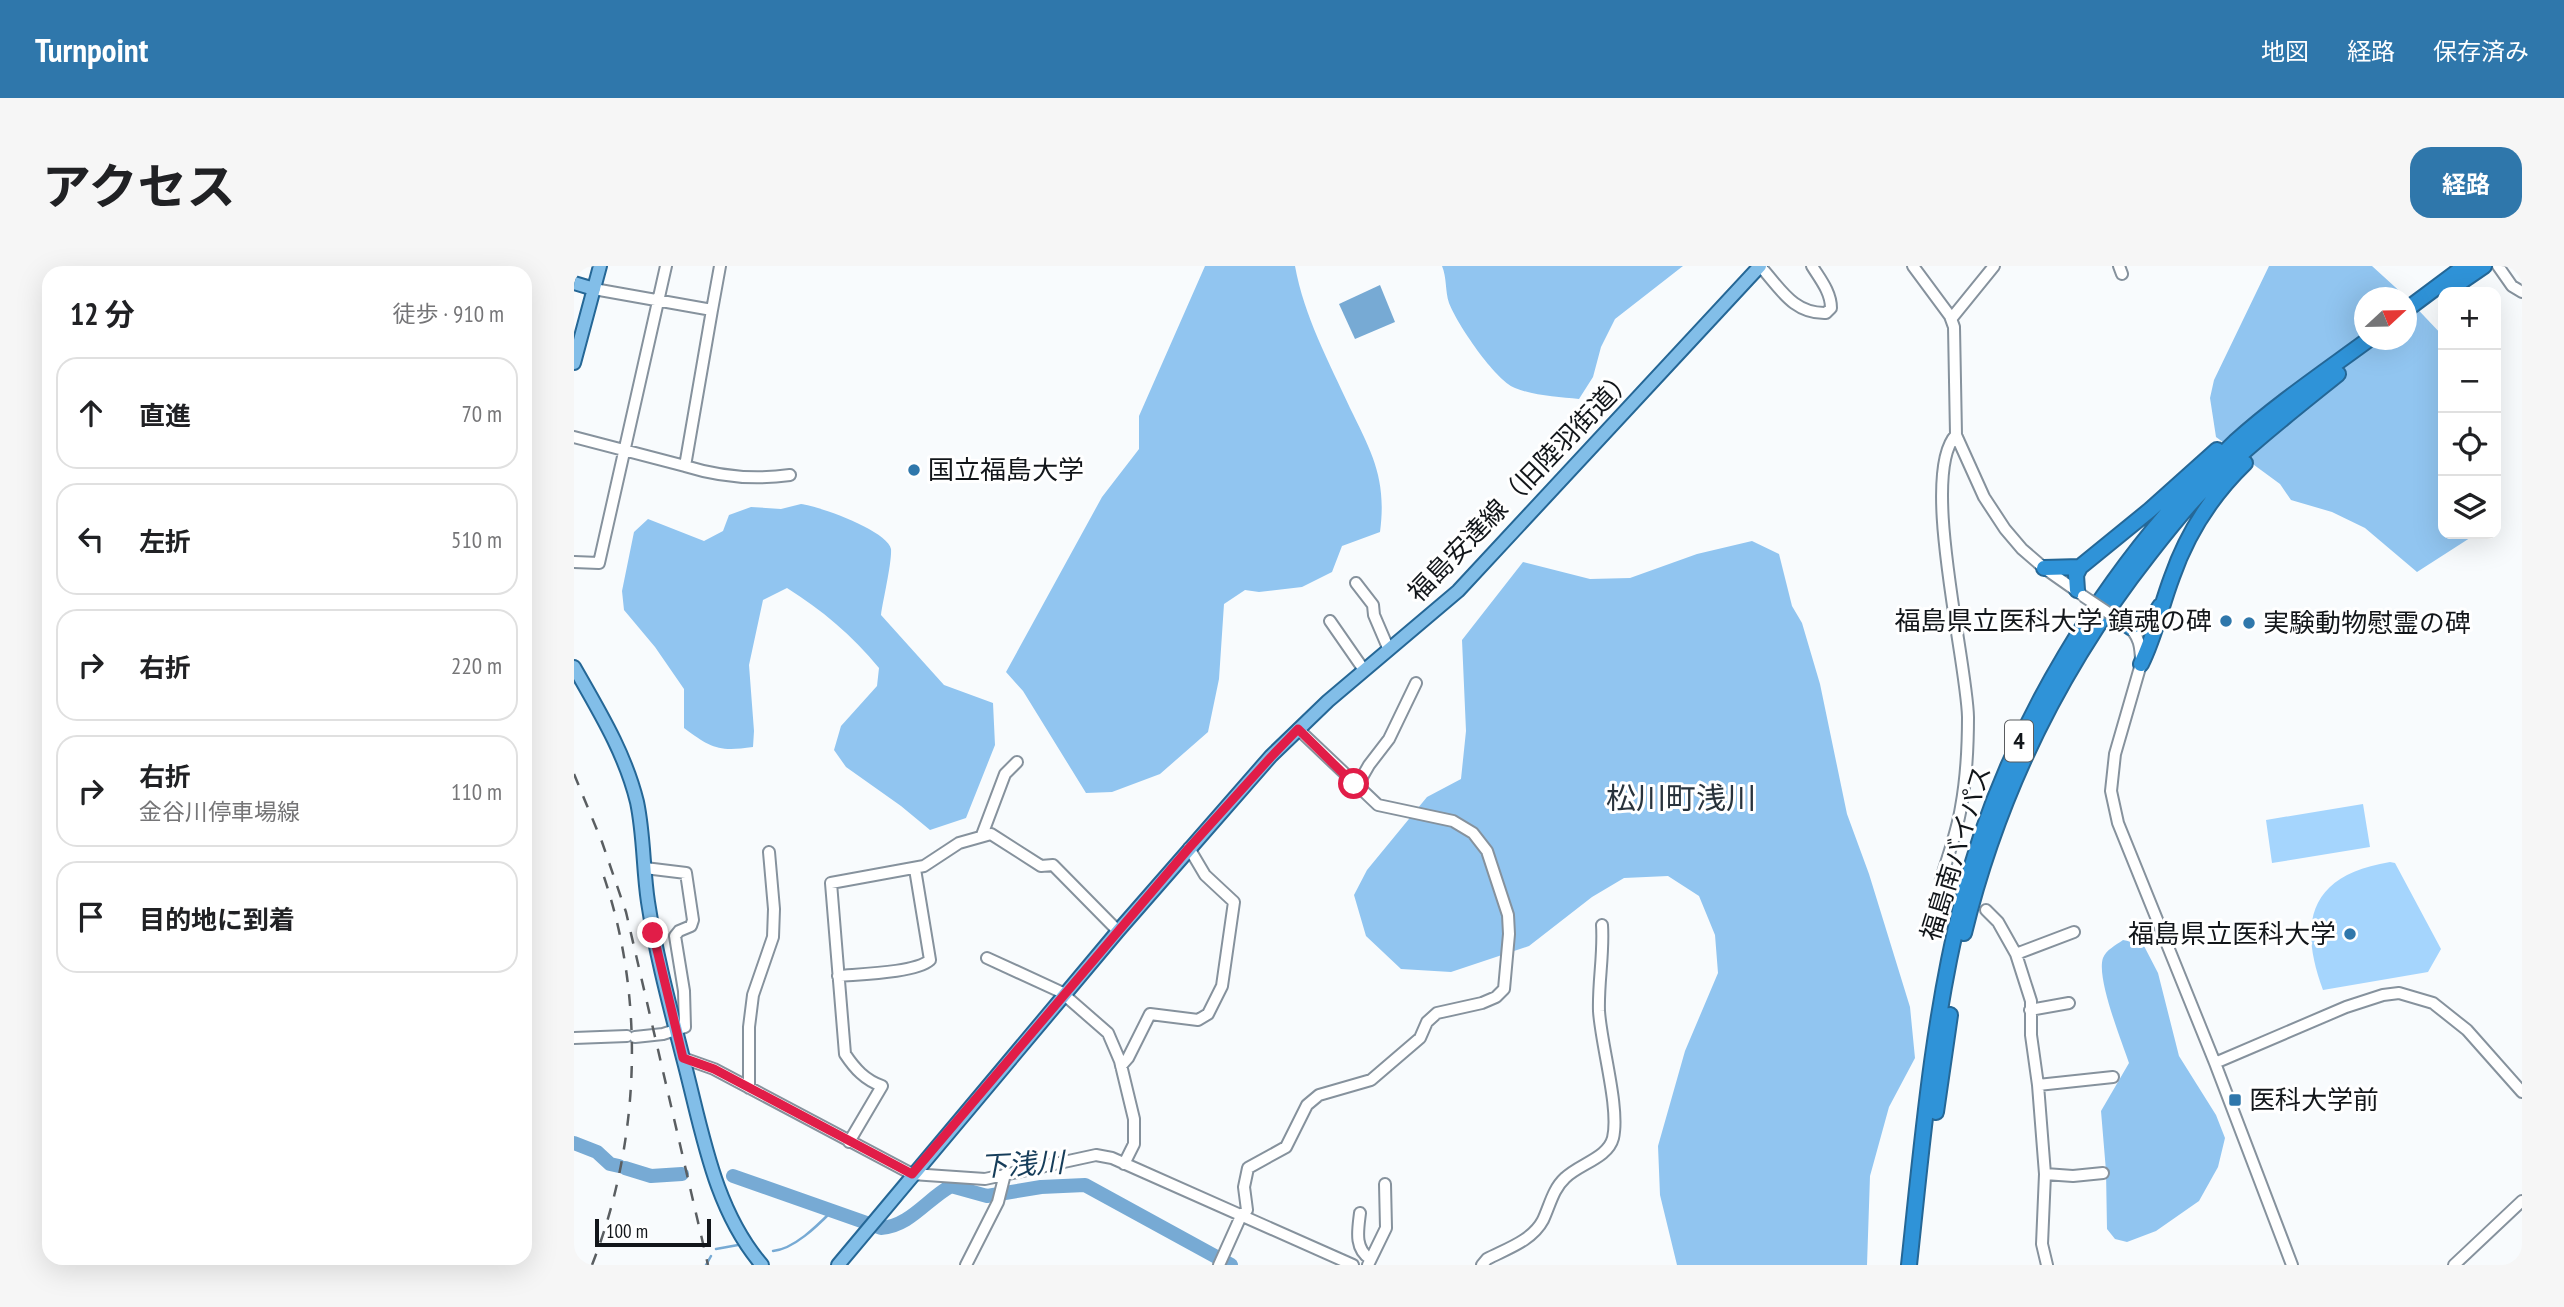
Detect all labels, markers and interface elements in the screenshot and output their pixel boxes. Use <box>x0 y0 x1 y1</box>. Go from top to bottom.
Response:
text: Turnpoint <box>35 28 148 71</box>
text: 地図 <box>2261 36 2309 67</box>
text: 経路 <box>2347 36 2395 67</box>
text: 保存済み <box>2433 36 2529 67</box>
button: 経路 <box>2410 147 2522 218</box>
text: アクセス <box>42 154 236 218</box>
north arrow <box>2354 287 2417 350</box>
map controls <box>2438 287 2501 539</box>
button: + <box>2438 287 2501 350</box>
text: 12 分 <box>70 294 135 333</box>
text: 徒歩 · 910 m <box>392 299 504 328</box>
button: − <box>2438 350 2501 413</box>
street label: 福島安達線（旧陸羽街道） <box>1400 361 1641 608</box>
icon: ahead <box>72 394 110 432</box>
text: 直進 <box>139 399 191 432</box>
text: 70 m <box>461 399 502 428</box>
button: locate <box>2438 413 2501 476</box>
place label: 国立福島大学 <box>928 453 1084 486</box>
marker: 国立福島大学 <box>906 462 922 478</box>
button: layers <box>2438 476 2501 539</box>
icon: left <box>72 520 110 558</box>
text: 左折 <box>139 525 191 558</box>
text: 510 m <box>451 525 502 554</box>
place label: 福島県立医科大学 鎮魂の碑 <box>1894 604 2212 637</box>
place label: 実験動物慰霊の碑 <box>2263 606 2471 639</box>
marker: 福島県立医科大学 鎮魂の碑 <box>2218 613 2234 629</box>
marker: 実験動物慰霊の碑 <box>2241 615 2257 631</box>
icon: right <box>72 646 110 684</box>
text: 右折 <box>139 651 191 684</box>
text: 220 m <box>451 651 502 680</box>
road number: 4 <box>2005 720 2033 762</box>
text: 右折 <box>139 760 191 793</box>
street label: 福島南バイパス <box>1913 761 1998 944</box>
route start <box>1338 768 1369 799</box>
icon: right <box>72 772 110 810</box>
text: 110 m <box>451 777 502 806</box>
district label: 松川町浅川 <box>1606 778 1756 817</box>
text: 金谷川停車場線 <box>139 797 300 826</box>
icon: arrive <box>72 898 110 936</box>
text: 目的地に到着 <box>139 903 295 936</box>
route end <box>637 917 668 948</box>
place label: 福島県立医科大学 <box>2128 917 2336 950</box>
marker: 福島県立医科大学 <box>2342 926 2358 942</box>
place label: 医科大学前 <box>2249 1083 2379 1116</box>
marker: 医科大学前 <box>2227 1092 2243 1108</box>
water label: 下浅川 <box>979 1143 1068 1184</box>
scale bar <box>595 1216 710 1248</box>
text: 100 m <box>606 1219 648 1243</box>

